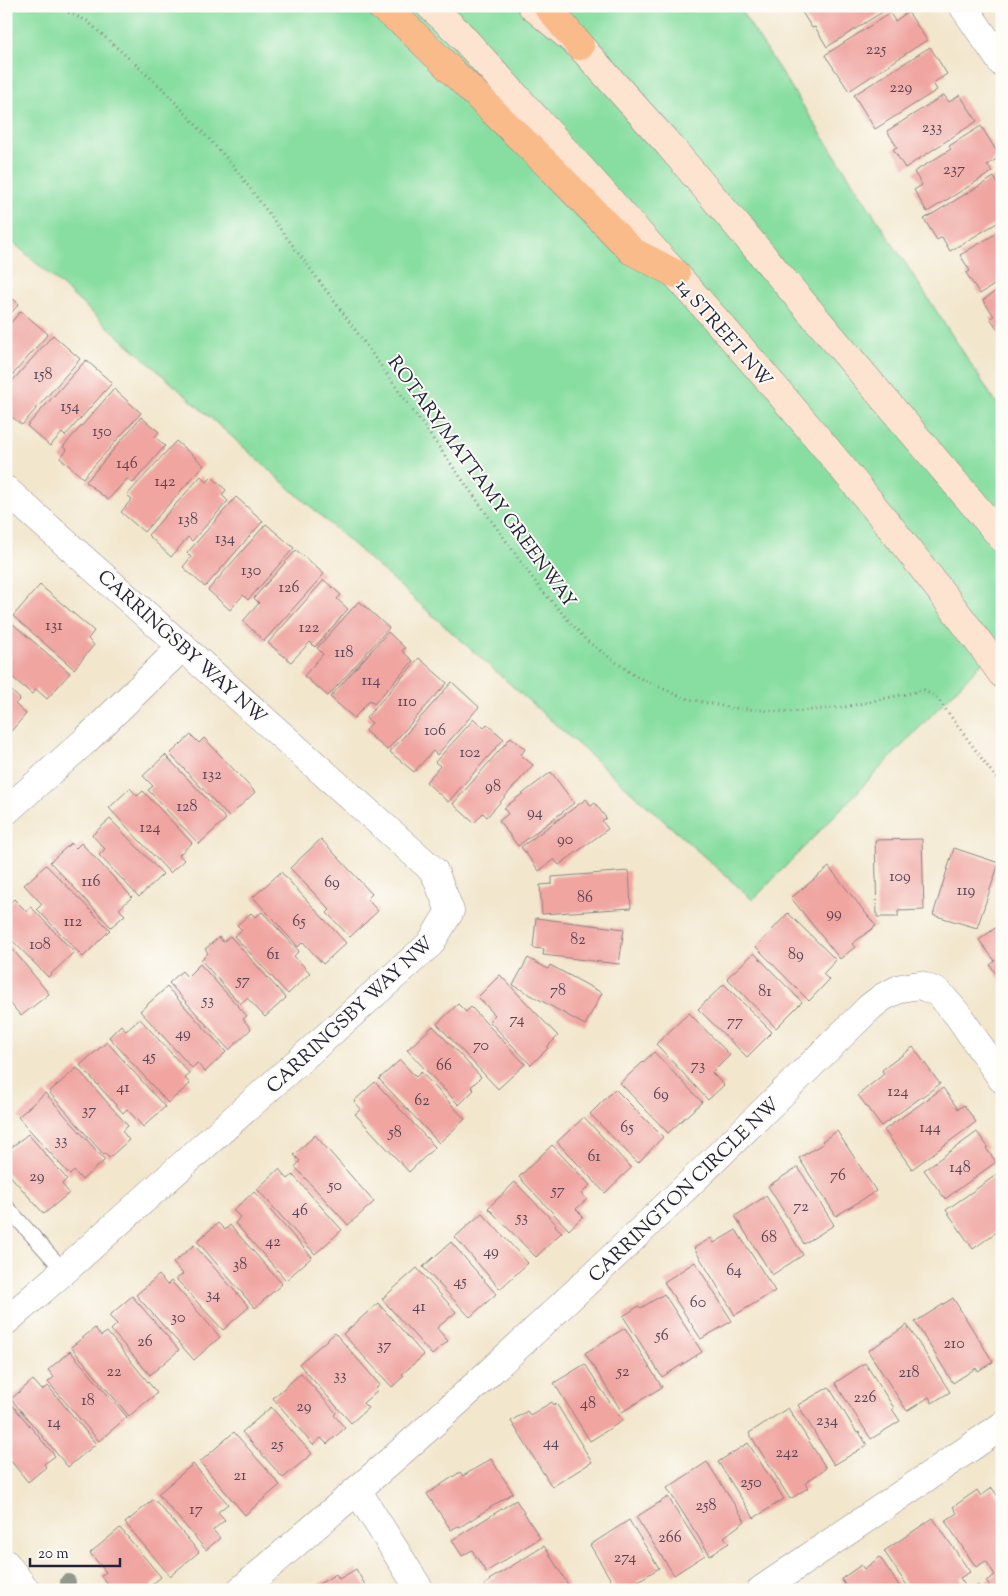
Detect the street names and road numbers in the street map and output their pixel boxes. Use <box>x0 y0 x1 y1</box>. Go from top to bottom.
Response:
street label: 14 STREET NW <box>669 274 778 393</box>
street label: ROTARY/MATTAMY GREENWAY <box>380 351 582 614</box>
street label: CARRINGSBY WAY NW <box>91 564 272 731</box>
street label: CARRINGSBY WAY NW <box>261 931 440 1101</box>
street label: CARRINGTON CIRCLE NW <box>583 1092 786 1289</box>

